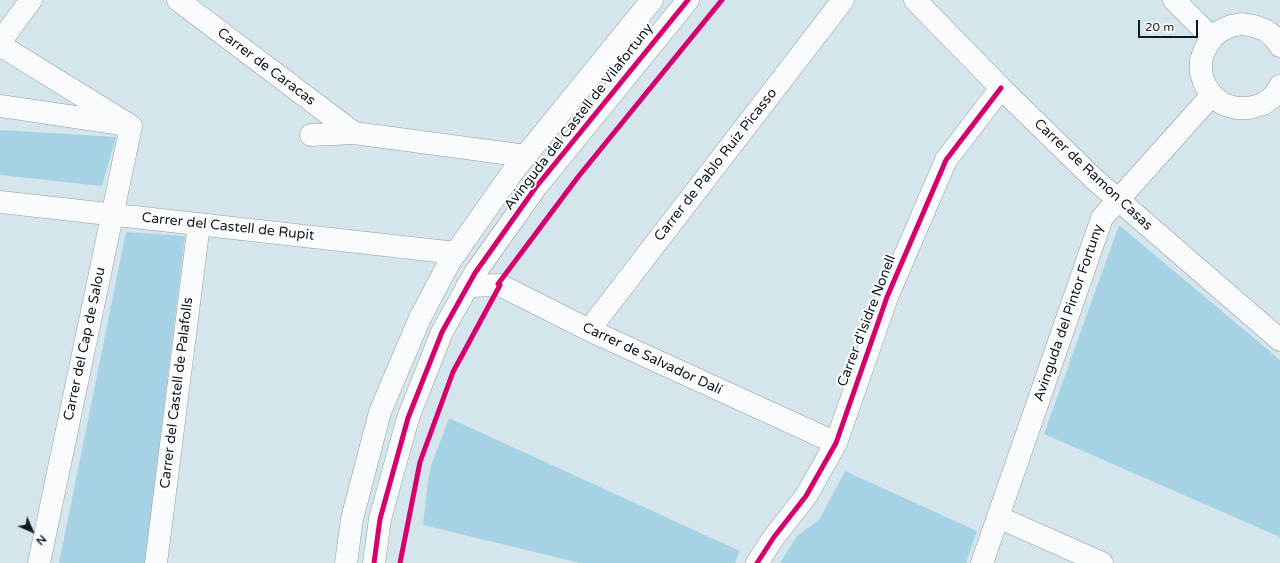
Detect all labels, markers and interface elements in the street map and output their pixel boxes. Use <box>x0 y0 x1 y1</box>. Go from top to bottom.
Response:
scale bar <box>1140 12 1200 38</box>
street label: Avinguda del Castell de Vilafortuny <box>501 20 657 214</box>
text: 20 m <box>1145 20 1174 34</box>
street label: Carrer de Caracas <box>214 25 318 109</box>
street label: Carrer de Pablo Ruiz Picasso <box>651 85 781 245</box>
street label: Carrer de Ramon Casas <box>1030 116 1156 234</box>
street label: Carrer del Castell de Rupit <box>141 210 315 244</box>
street label: Avinguda del Pintor Fortuny <box>1031 222 1107 404</box>
street label: Carrer d'Isidre Nonell <box>834 253 900 389</box>
street label: Carrer del Cap de Salou <box>61 266 109 422</box>
street label: Carrer del Castell de Palafolls <box>157 296 197 490</box>
street label: Carrer de Salvador Dalí <box>579 319 725 399</box>
north arrow <box>12 511 52 551</box>
text: N <box>33 532 49 548</box>

